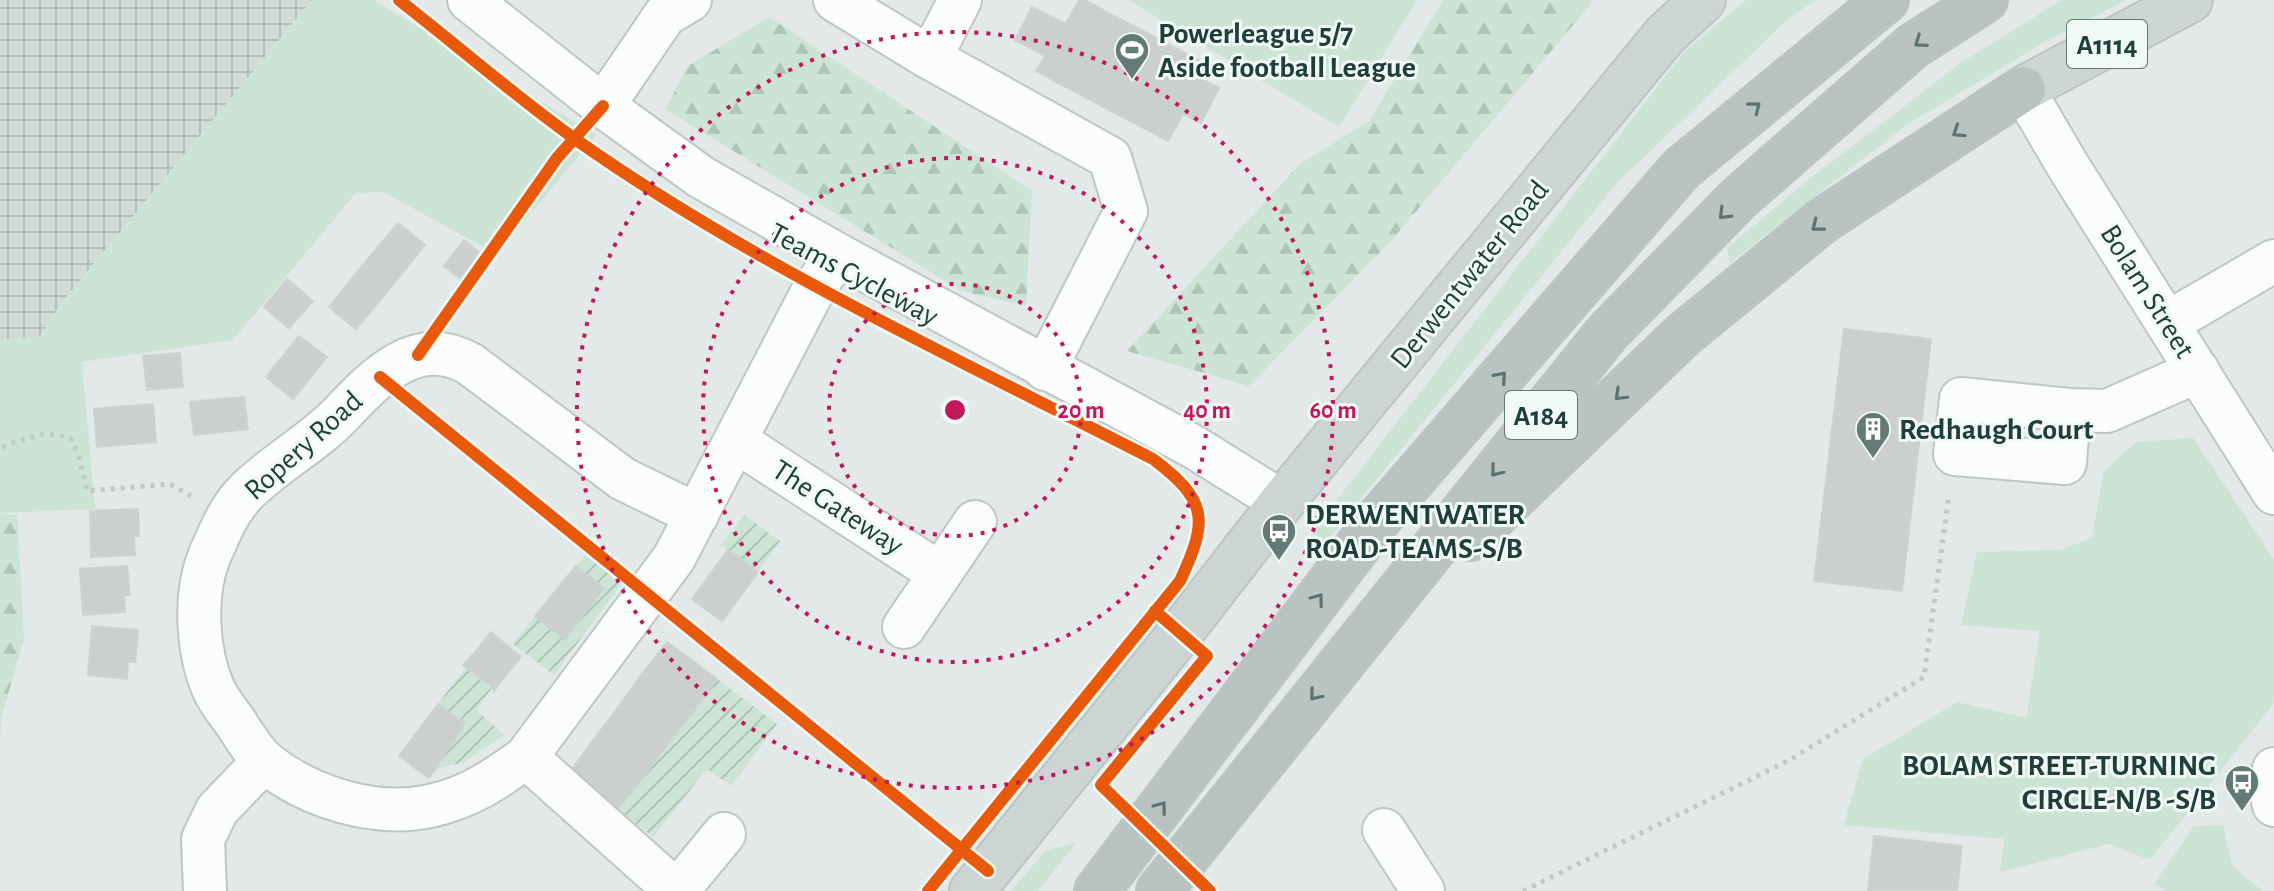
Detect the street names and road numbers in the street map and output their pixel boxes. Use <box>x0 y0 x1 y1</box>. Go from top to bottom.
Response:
road number: A1114 <box>2067 20 2147 68</box>
street label: Derwentwater Road <box>1385 175 1555 375</box>
street label: Teams Cycleway <box>764 218 943 332</box>
street label: Bolam Street <box>2094 220 2200 364</box>
street label: Ropery Road <box>239 385 368 506</box>
road number: A184 <box>1505 391 1577 439</box>
street label: The Gateway <box>767 455 908 561</box>

